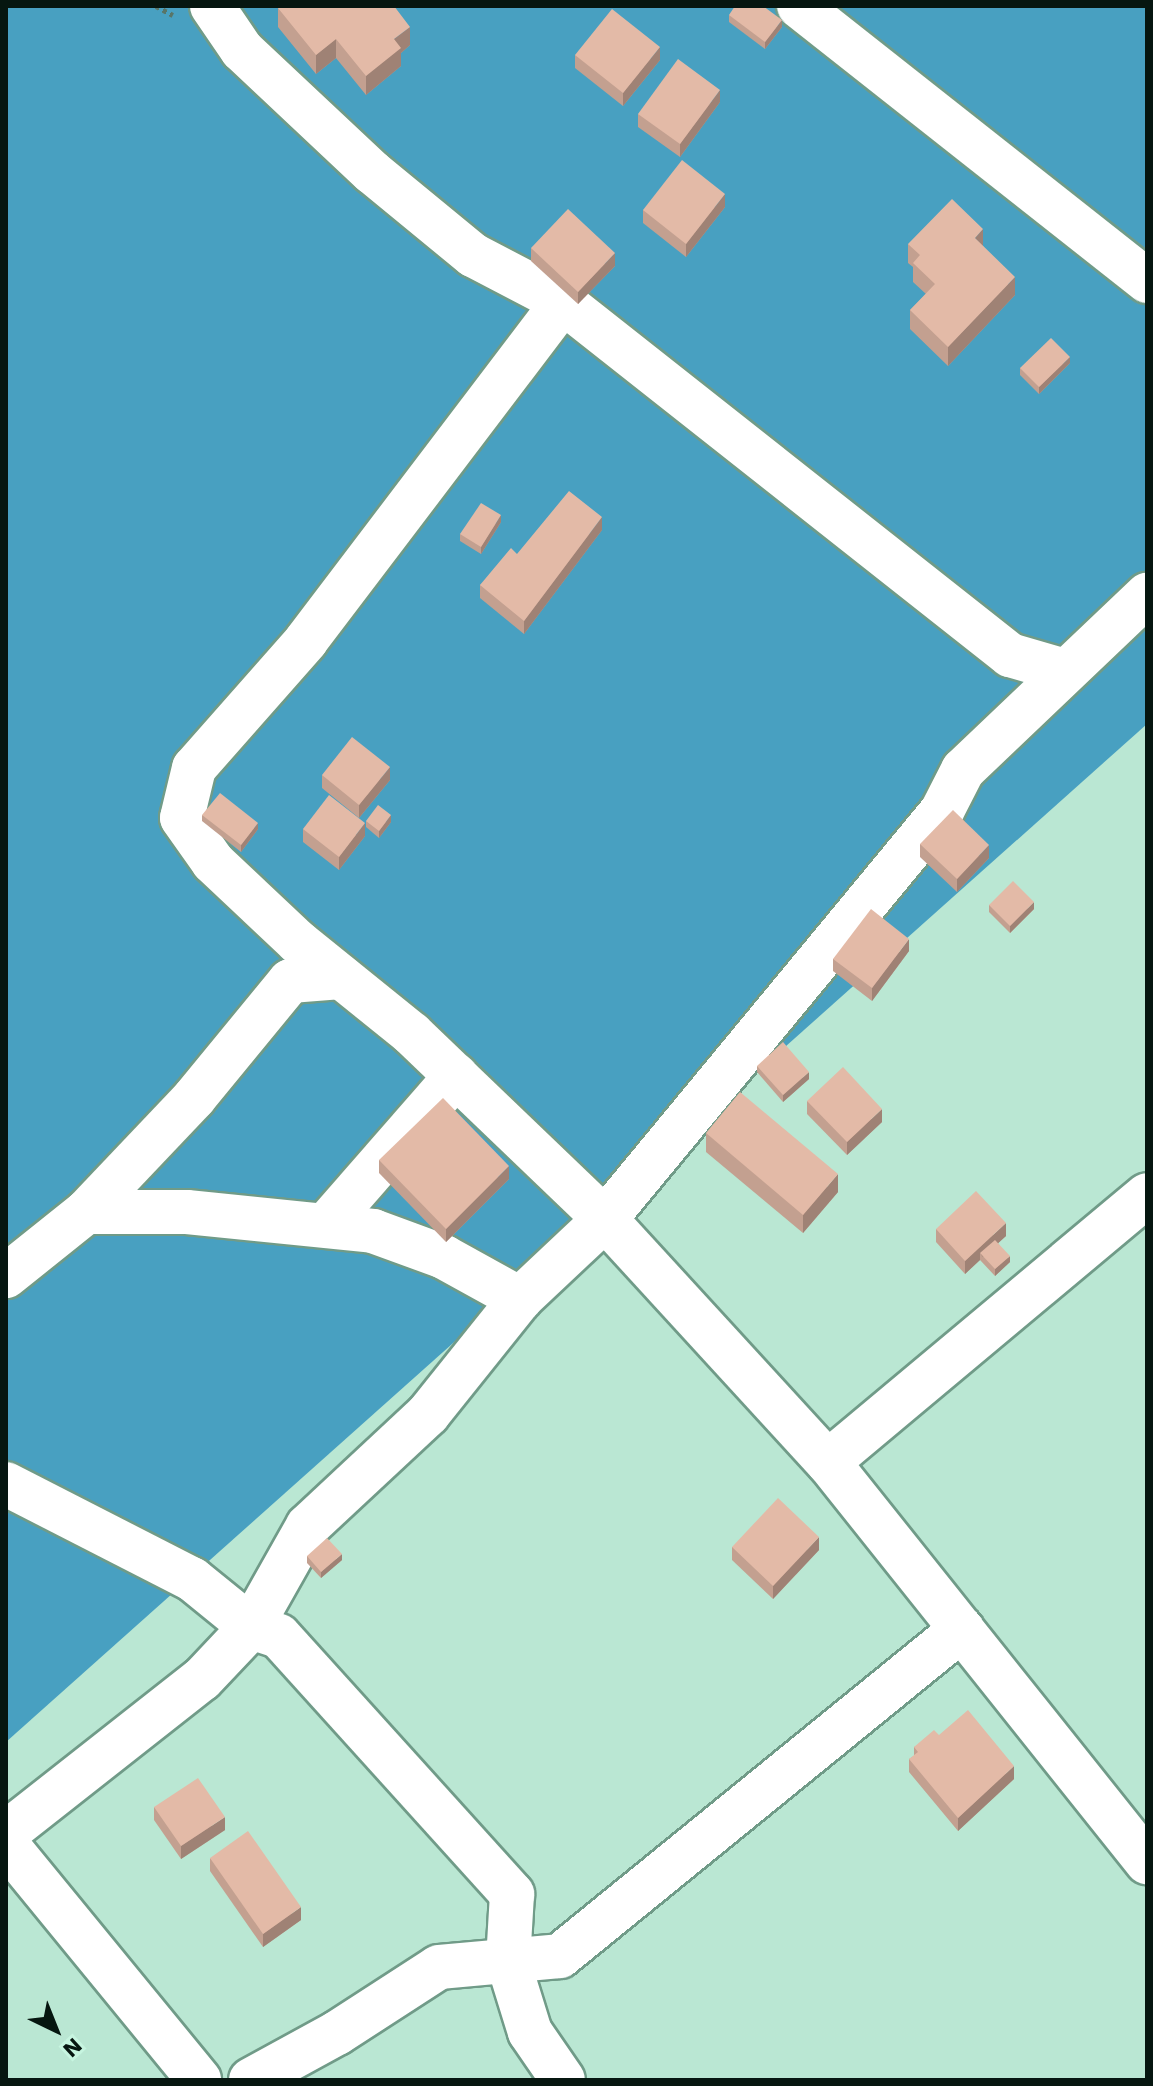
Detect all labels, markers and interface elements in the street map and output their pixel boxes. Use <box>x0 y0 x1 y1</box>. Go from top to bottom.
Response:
north arrow <box>16 1990 96 2070</box>
text: N <box>58 2033 87 2063</box>

